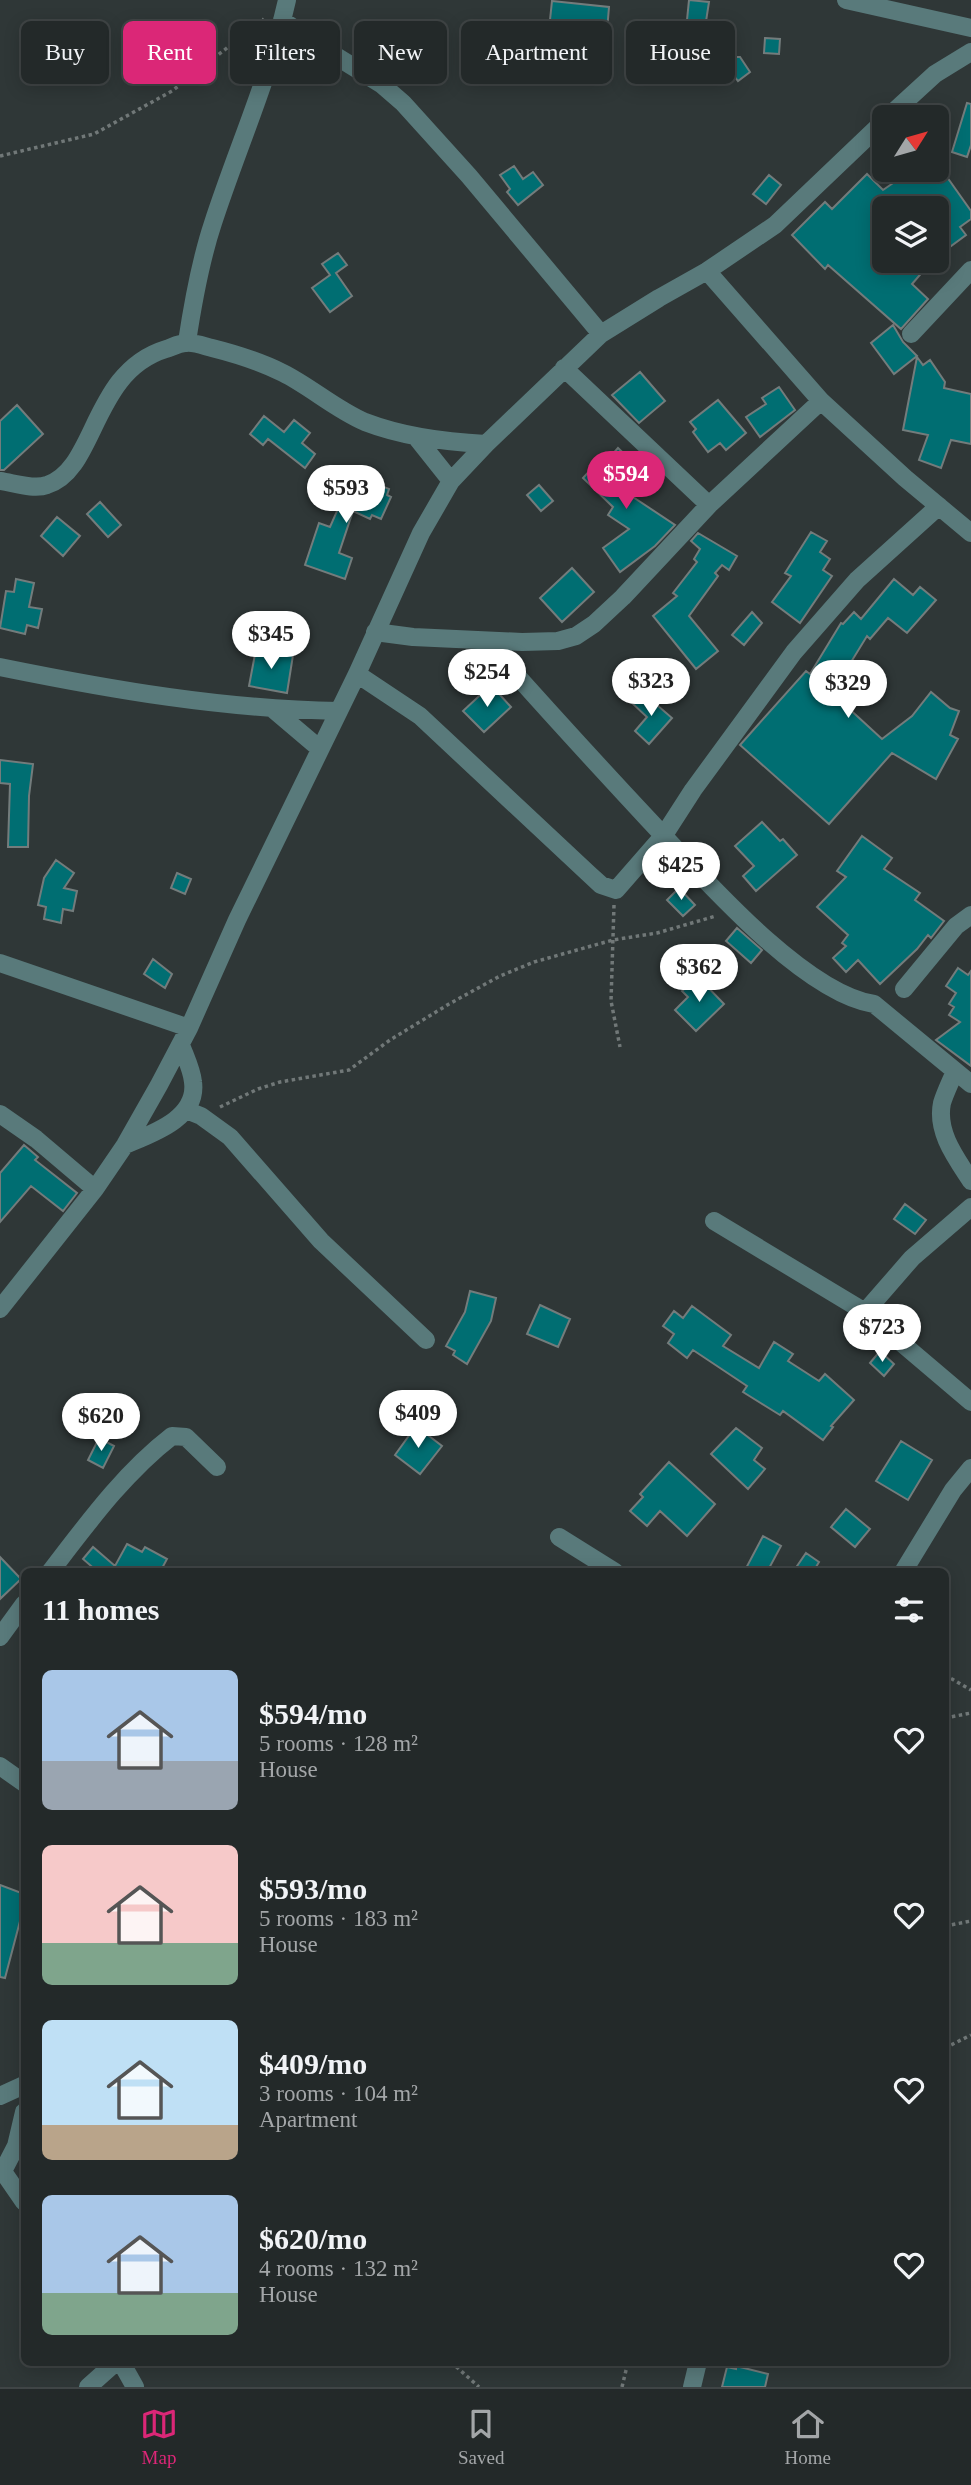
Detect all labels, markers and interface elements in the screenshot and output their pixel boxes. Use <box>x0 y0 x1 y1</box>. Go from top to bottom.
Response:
chip: Buy <box>21 21 109 84</box>
chip: Rent <box>123 21 216 84</box>
chip: Filters <box>230 21 340 84</box>
chip: New <box>354 21 447 84</box>
chip: Apartment <box>461 21 612 84</box>
chip: House <box>626 21 735 84</box>
north arrow <box>872 105 948 182</box>
map controls <box>872 105 949 273</box>
button: layers <box>872 196 949 273</box>
pin: $594 <box>585 452 667 511</box>
text: $594 <box>603 461 649 486</box>
pin: $593 <box>305 466 387 525</box>
text: $593 <box>323 475 369 500</box>
pin: $345 <box>230 612 312 671</box>
text: $345 <box>248 621 294 646</box>
pin: $254 <box>446 650 528 709</box>
pin: $323 <box>610 658 692 718</box>
text: $254 <box>464 659 510 684</box>
pin: $329 <box>807 660 889 720</box>
text: $323 <box>628 668 674 693</box>
text: $329 <box>825 670 871 695</box>
pin: $425 <box>640 842 722 902</box>
text: $425 <box>658 852 704 877</box>
pin: $362 <box>658 944 740 1004</box>
text: $362 <box>676 954 722 979</box>
pin: $723 <box>841 1304 923 1364</box>
text: $723 <box>859 1314 905 1339</box>
pin: $409 <box>377 1390 459 1450</box>
pin: $620 <box>60 1394 142 1453</box>
text: $409 <box>395 1400 441 1425</box>
text: $620 <box>78 1403 124 1428</box>
icon: filters <box>890 1591 928 1629</box>
text: 11 homes <box>42 1593 160 1626</box>
text: $594/mo <box>259 1697 367 1730</box>
icon: home <box>98 1698 182 1782</box>
icon: heart <box>890 1721 928 1759</box>
text: 5 rooms · 128 m² <box>259 1731 418 1756</box>
text: House <box>259 1757 318 1782</box>
text: $593/mo <box>259 1872 367 1905</box>
icon: home <box>98 1873 182 1957</box>
icon: heart <box>890 1896 928 1934</box>
text: 5 rooms · 183 m² <box>259 1906 418 1931</box>
text: House <box>259 1932 318 1957</box>
text: $409/mo <box>259 2047 367 2080</box>
icon: home <box>98 2048 182 2132</box>
icon: heart <box>890 2071 928 2109</box>
text: 3 rooms · 104 m² <box>259 2081 418 2106</box>
text: Apartment <box>259 2107 357 2132</box>
text: $620/mo <box>259 2222 367 2255</box>
icon: home <box>98 2223 182 2307</box>
icon: heart <box>890 2246 928 2284</box>
text: 4 rooms · 132 m² <box>259 2256 418 2281</box>
text: House <box>259 2282 318 2307</box>
tab: Map <box>140 2405 178 2469</box>
tab: Saved <box>458 2405 504 2469</box>
tab: Home <box>785 2405 831 2469</box>

